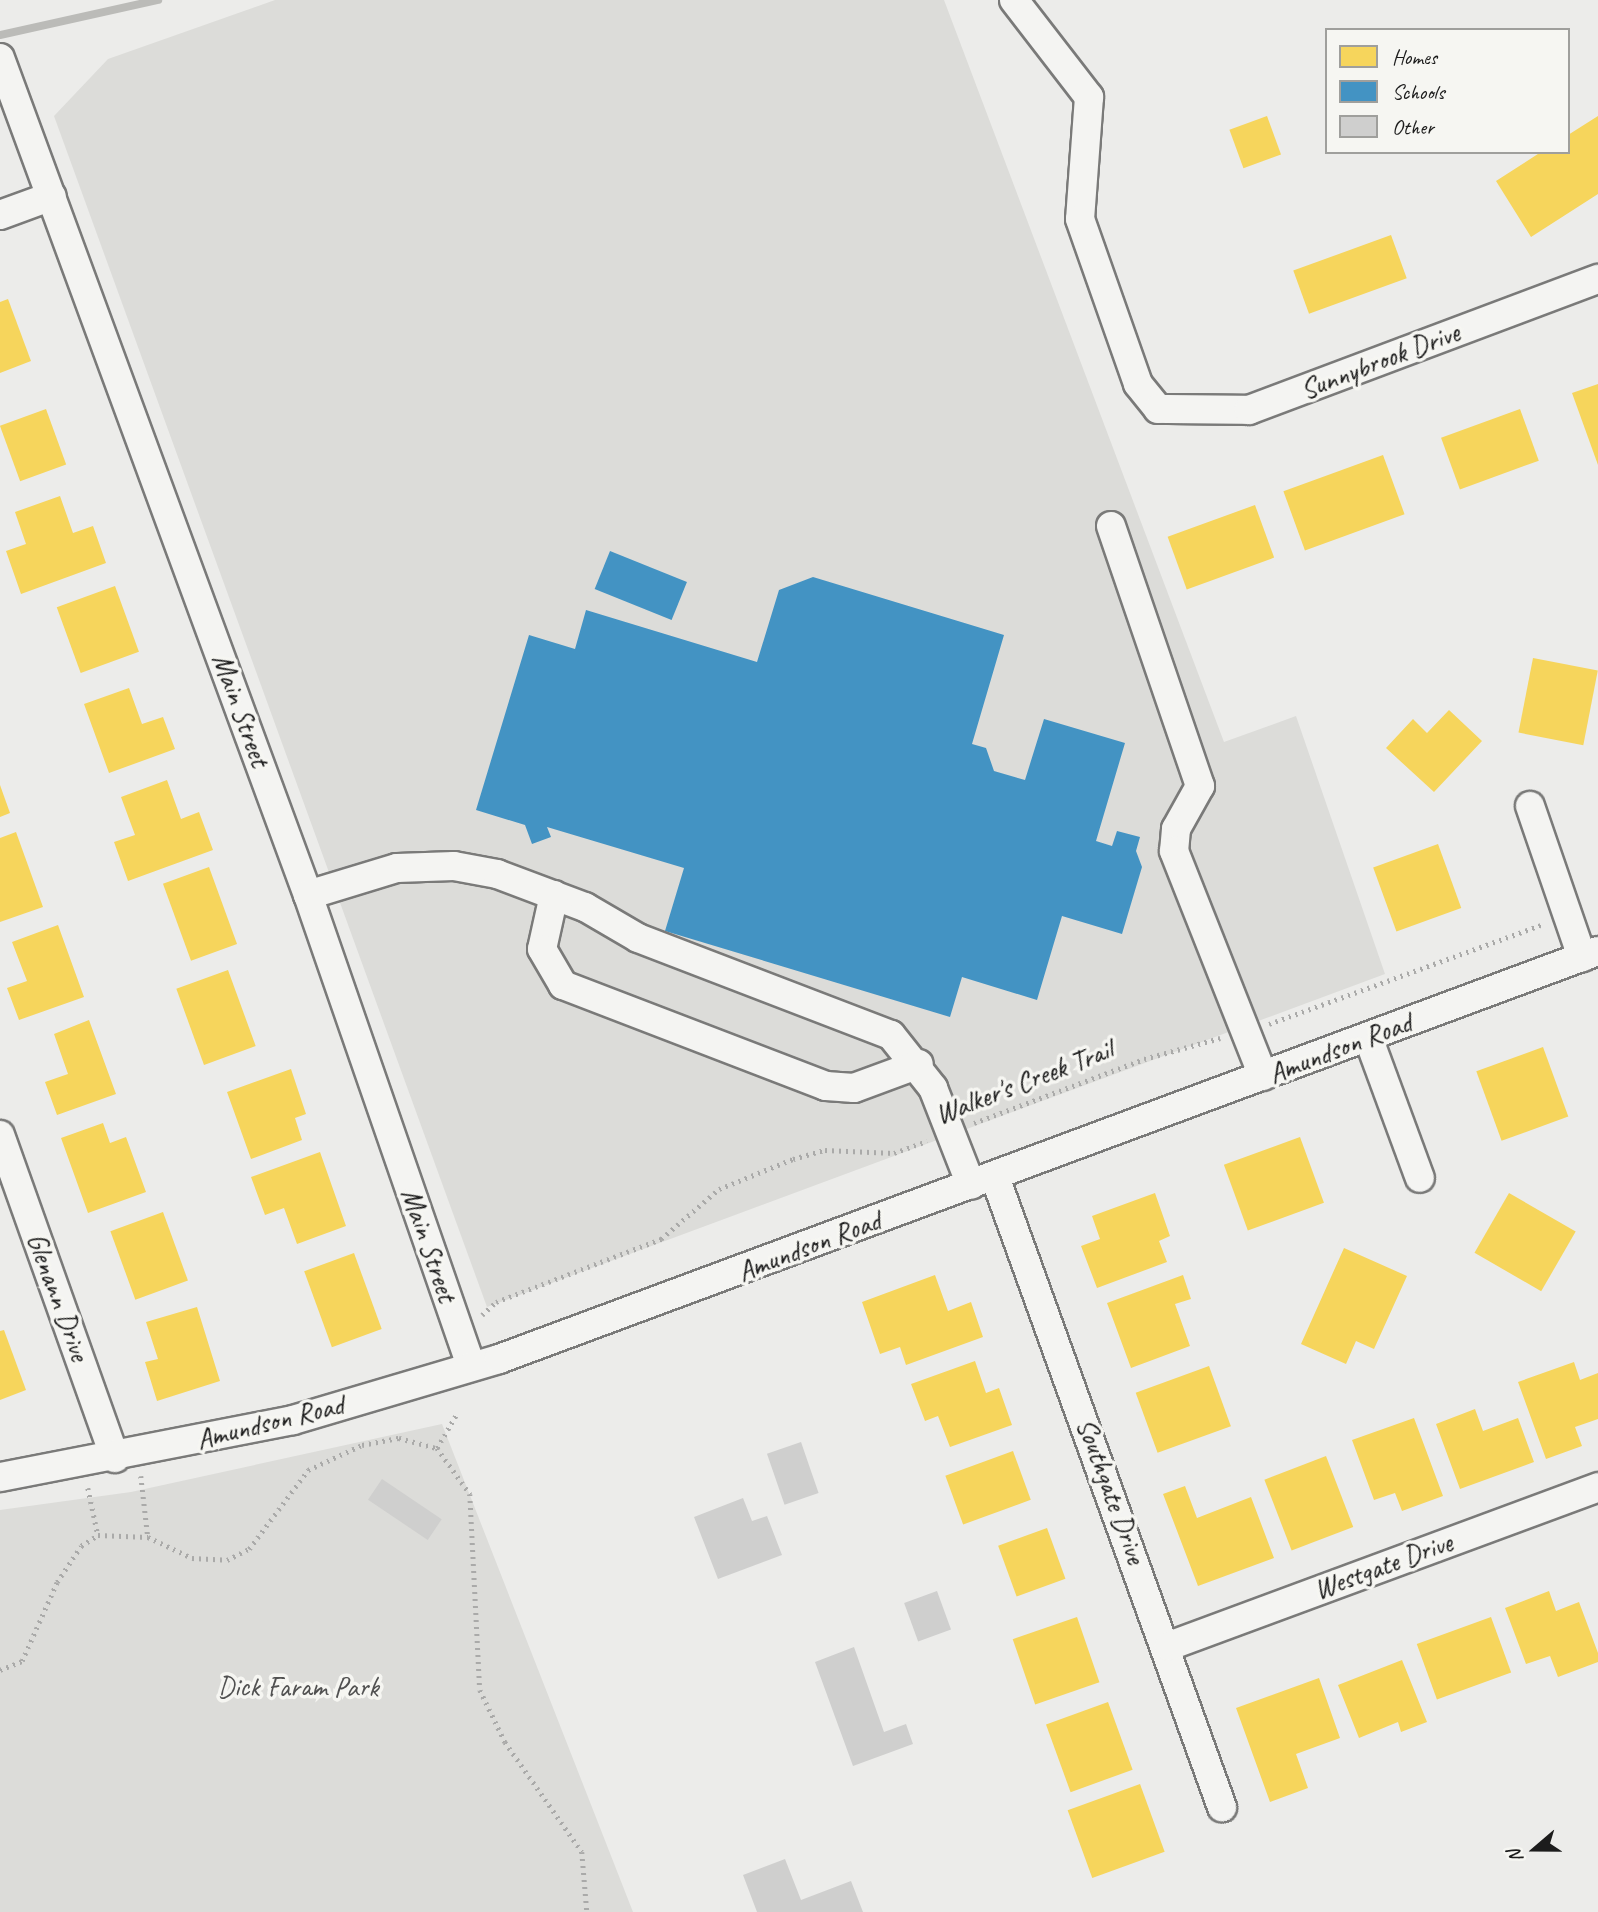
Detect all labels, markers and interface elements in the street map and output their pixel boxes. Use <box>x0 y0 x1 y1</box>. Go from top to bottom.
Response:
legend <box>1325 28 1570 154</box>
text: Homes <box>1392 44 1437 70</box>
text: Schools <box>1392 79 1444 105</box>
text: Other <box>1392 114 1434 140</box>
street label: Sunnybrook Drive <box>1296 315 1464 407</box>
street label: Main Street <box>205 649 277 771</box>
street label: Amundson Road <box>1264 1006 1416 1090</box>
street label: Walker's Creek Trail <box>931 1033 1117 1131</box>
street label: Main Street <box>394 1184 464 1306</box>
street label: Amundson Road <box>733 1204 885 1288</box>
street label: Glenann Drive <box>19 1228 97 1366</box>
street label: Amundson Road <box>193 1388 347 1456</box>
street label: Southgate Drive <box>1069 1414 1153 1568</box>
street label: Westgate Drive <box>1309 1525 1457 1607</box>
park label: Dick Faram Park <box>217 1670 379 1704</box>
north arrow <box>1500 1814 1570 1884</box>
text: N <box>1502 1847 1529 1866</box>

